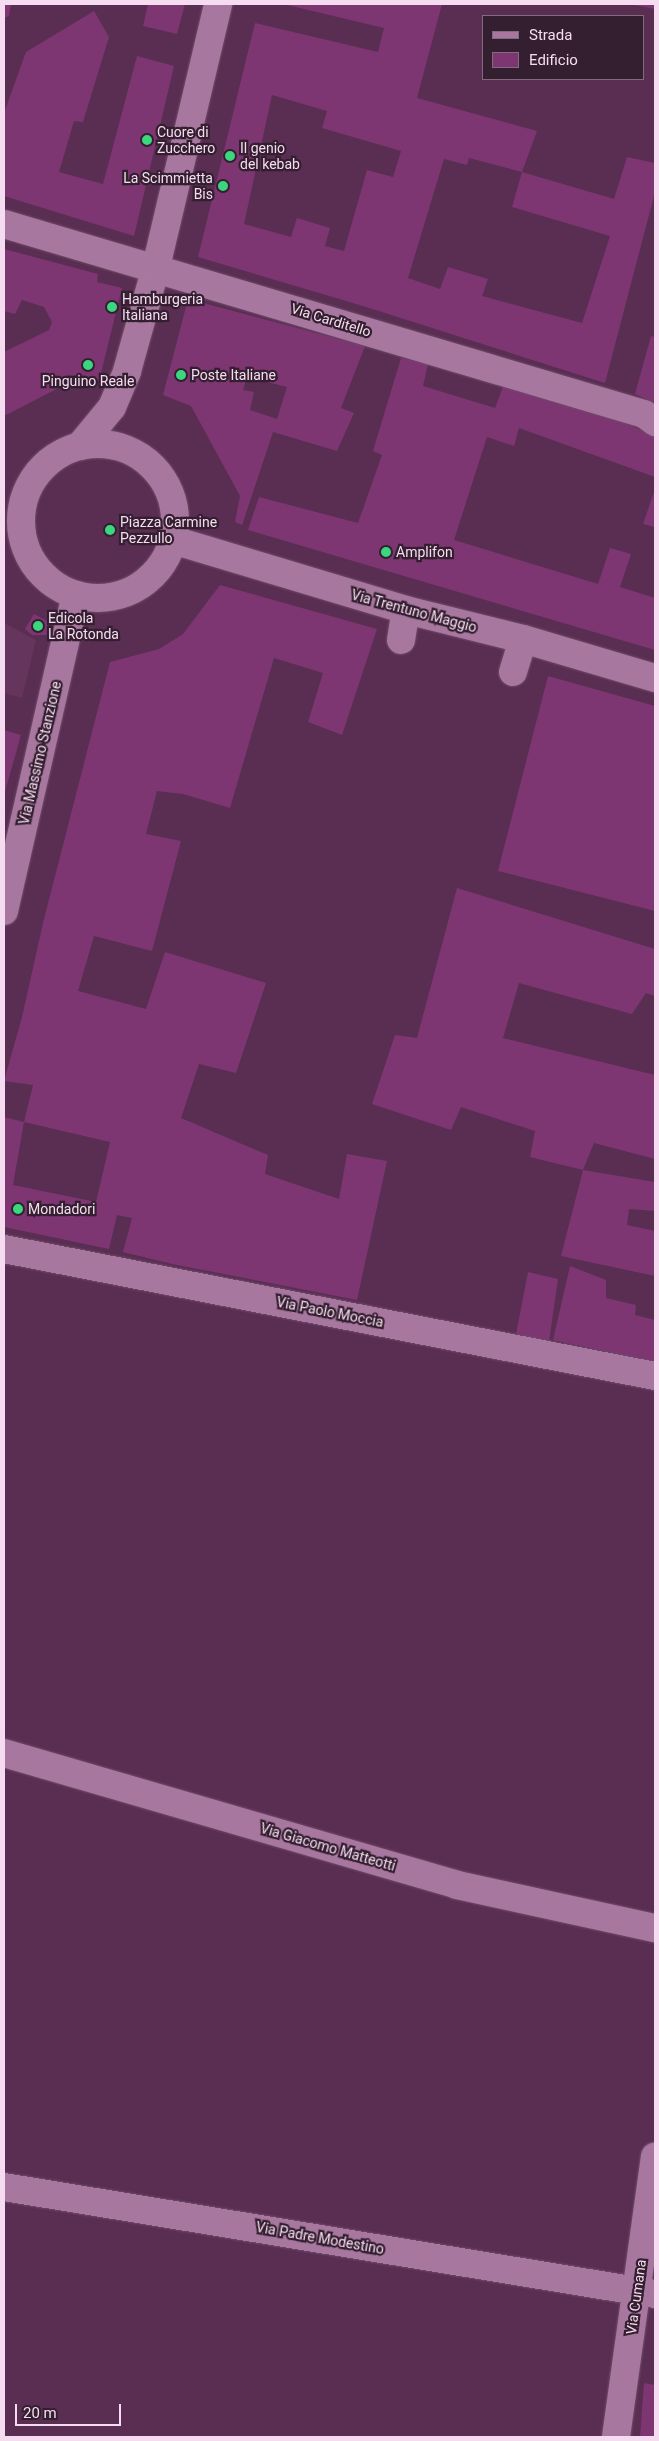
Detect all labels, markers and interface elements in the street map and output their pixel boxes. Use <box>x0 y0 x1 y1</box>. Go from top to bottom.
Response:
legend <box>482 15 644 80</box>
text: Strada <box>529 26 572 44</box>
text: Edificio <box>529 51 578 69</box>
place label: Cuore di Zucchero <box>157 124 215 156</box>
marker: Cuore di Zucchero <box>141 134 153 146</box>
place label: Il genio del kebab <box>240 140 300 172</box>
marker: Il genio del kebab <box>224 150 236 162</box>
place label: La Scimmietta Bis <box>123 170 213 202</box>
marker: La Scimmietta Bis <box>217 180 229 192</box>
place label: Hamburgeria Italiana <box>122 291 203 324</box>
street label: Via Carditello <box>289 300 373 340</box>
marker: Hamburgeria Italiana <box>106 301 118 313</box>
marker: Pinguino Reale <box>82 359 94 371</box>
place label: Poste Italiane <box>191 367 276 383</box>
marker: Poste Italiane <box>175 369 187 381</box>
place label: Pinguino Reale <box>42 373 134 389</box>
place label: Piazza Carmine Pezzullo <box>120 514 217 546</box>
marker: Piazza Carmine Pezzullo <box>104 524 116 536</box>
place label: Amplifon <box>396 544 453 560</box>
marker: Amplifon <box>380 546 392 558</box>
street label: Via Trentuno Maggio <box>349 586 479 636</box>
place label: Edicola La Rotonda <box>48 610 119 642</box>
marker: Edicola La Rotonda <box>32 620 44 632</box>
street label: Via Massimo Stanzione <box>15 680 65 826</box>
place label: Mondadori <box>28 1201 95 1217</box>
marker: Mondadori <box>12 1203 24 1215</box>
street label: Via Paolo Moccia <box>275 1293 385 1331</box>
street label: Via Giacomo Matteotti <box>258 1820 398 1874</box>
street label: Via Padre Modestino <box>255 2218 385 2258</box>
street label: Via Cumana <box>622 2258 650 2336</box>
scale bar <box>18 2394 124 2426</box>
text: 20 m <box>23 2404 57 2422</box>

